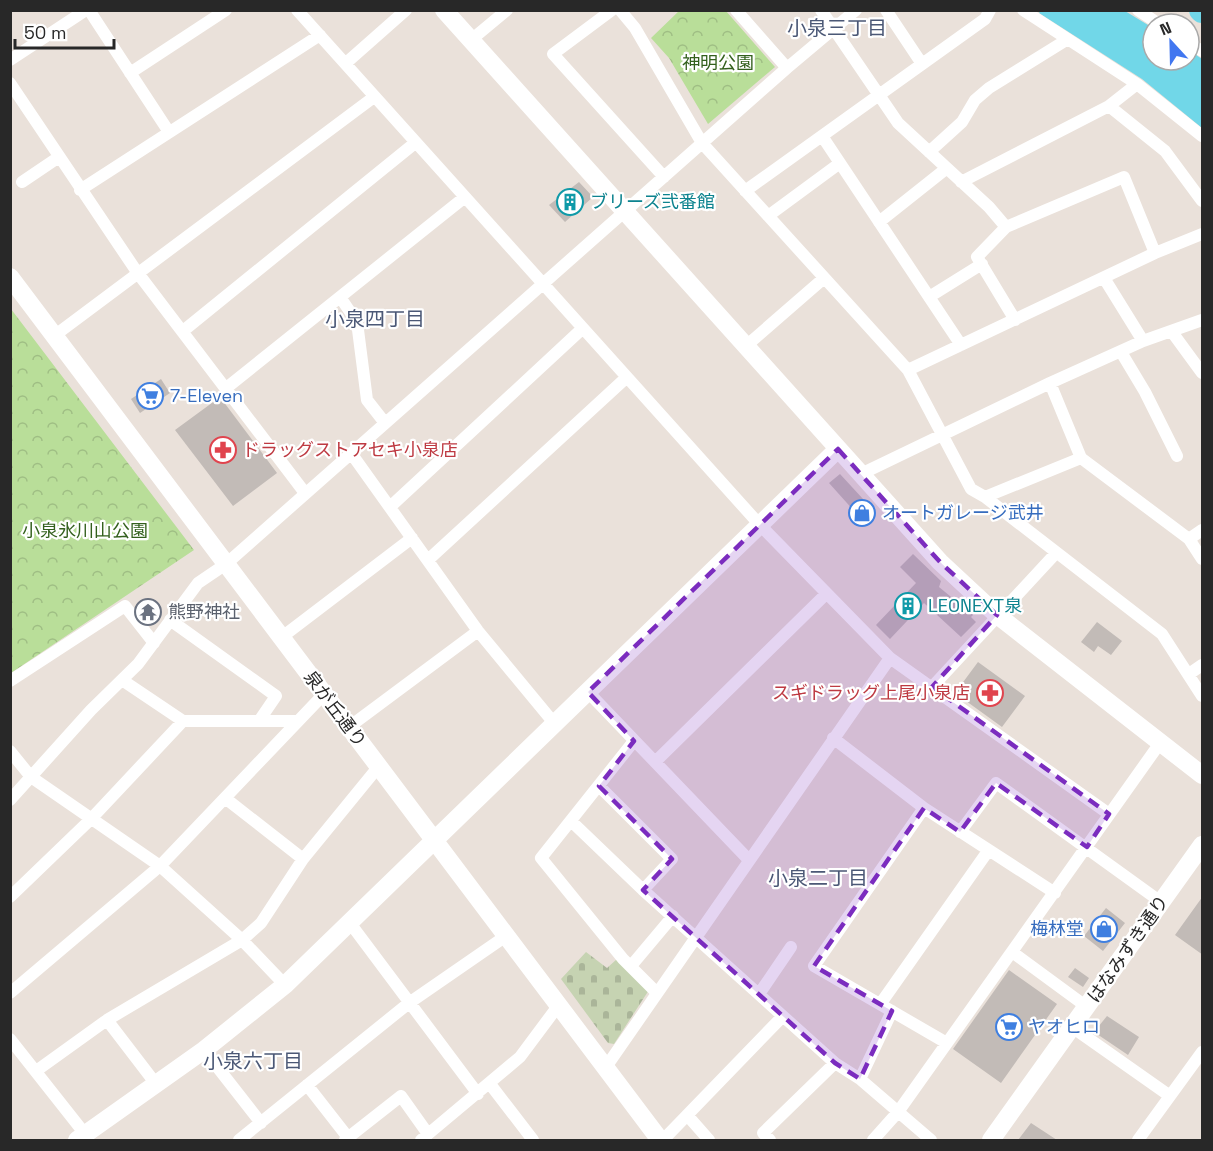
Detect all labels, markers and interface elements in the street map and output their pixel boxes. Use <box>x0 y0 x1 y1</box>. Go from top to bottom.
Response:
scale bar <box>15 12 114 50</box>
north arrow <box>1141 12 1201 72</box>
district label: 小泉三丁目 <box>787 15 887 41</box>
text: N <box>1157 17 1174 40</box>
text: 50 m <box>24 21 66 44</box>
park label: 神明公園 <box>682 51 754 74</box>
building icon: ブリーズ弐番館 <box>555 187 585 217</box>
place label: ブリーズ弐番館 <box>590 190 715 213</box>
district label: 小泉四丁目 <box>325 306 425 332</box>
supermarket icon: 7-Eleven <box>135 381 165 411</box>
place label: 7-Eleven <box>170 384 243 407</box>
pharmacy icon: ドラッグストアセキ小泉店 <box>208 435 238 465</box>
place label: ドラッグストアセキ小泉店 <box>242 438 458 461</box>
shop icon: オートガレージ武井 <box>847 498 877 528</box>
place label: オートガレージ武井 <box>882 501 1044 524</box>
park label: 小泉氷川山公園 <box>22 519 148 542</box>
building icon: LEONEXT泉 <box>893 591 923 621</box>
place label: LEONEXT泉 <box>928 594 1022 617</box>
temple icon: 熊野神社 <box>133 597 163 627</box>
place label: 熊野神社 <box>168 600 240 623</box>
street label: 泉が丘通り <box>299 666 372 752</box>
pharmacy icon: スギドラッグ上尾小泉店 <box>975 678 1005 708</box>
place label: スギドラッグ上尾小泉店 <box>772 681 970 704</box>
district label: 小泉二丁目 <box>768 865 868 891</box>
street label: はなみずき通り <box>1082 891 1173 1007</box>
shop icon: 梅林堂 <box>1089 914 1119 944</box>
place label: 梅林堂 <box>1030 917 1084 940</box>
supermarket icon: ヤオヒロ <box>994 1012 1024 1042</box>
place label: ヤオヒロ <box>1028 1015 1100 1038</box>
district label: 小泉六丁目 <box>203 1048 303 1074</box>

